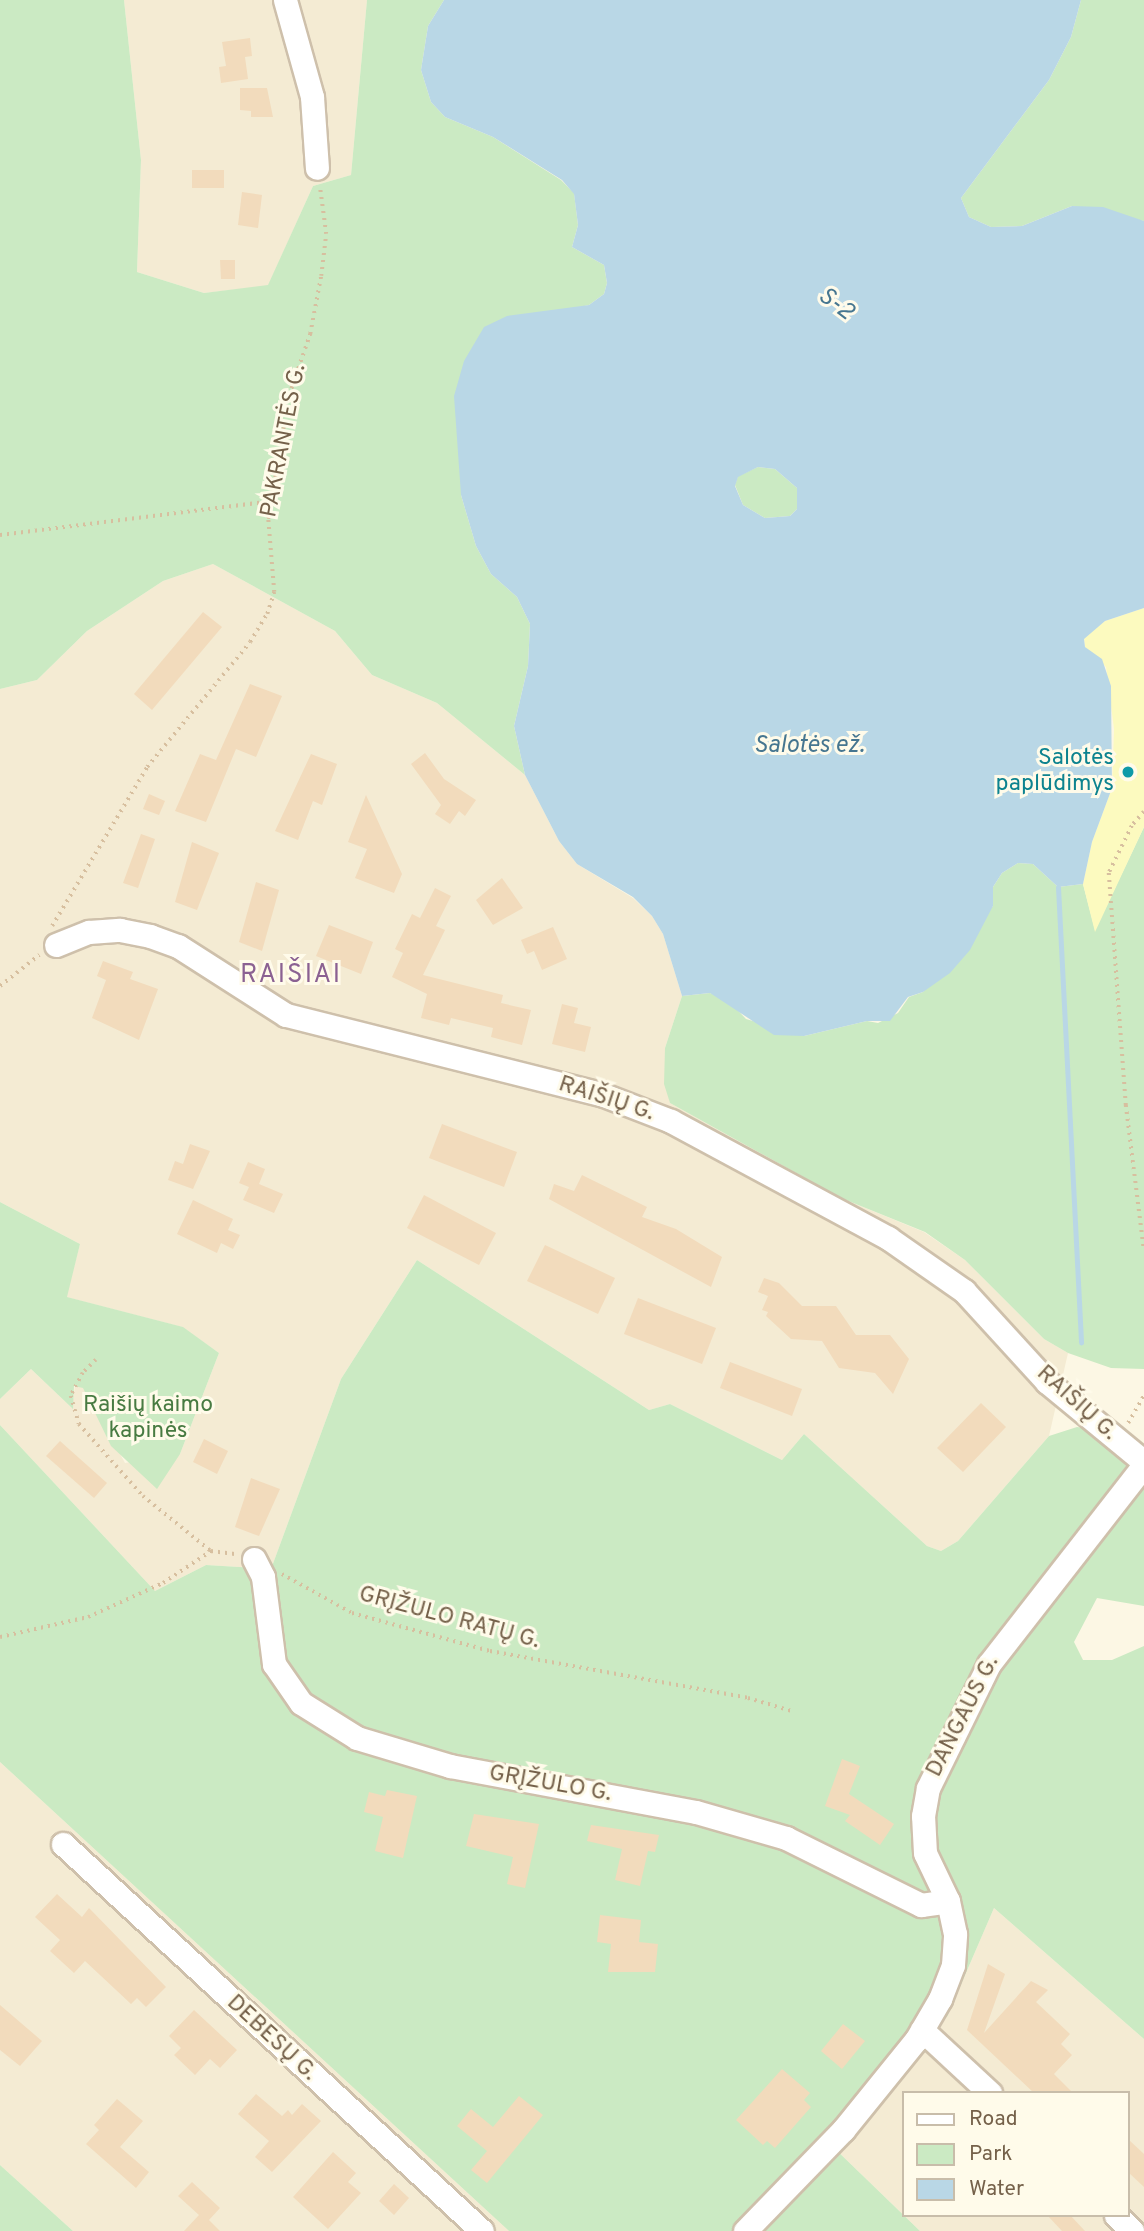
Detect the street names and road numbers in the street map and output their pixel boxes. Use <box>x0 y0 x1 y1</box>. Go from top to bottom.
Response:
street label: PAKRANTĖS G. <box>257 362 313 520</box>
street label: RAIŠIŲ G. <box>555 1072 657 1128</box>
street label: RAIŠIŲ G. <box>1030 1361 1122 1447</box>
street label: GRĮŽULO RATŲ G. <box>355 1582 543 1656</box>
street label: DANGAUS G. <box>922 1652 1006 1782</box>
street label: GRĮŽULO G. <box>487 1761 613 1809</box>
street label: DEBESŲ G. <box>220 1990 322 2088</box>

